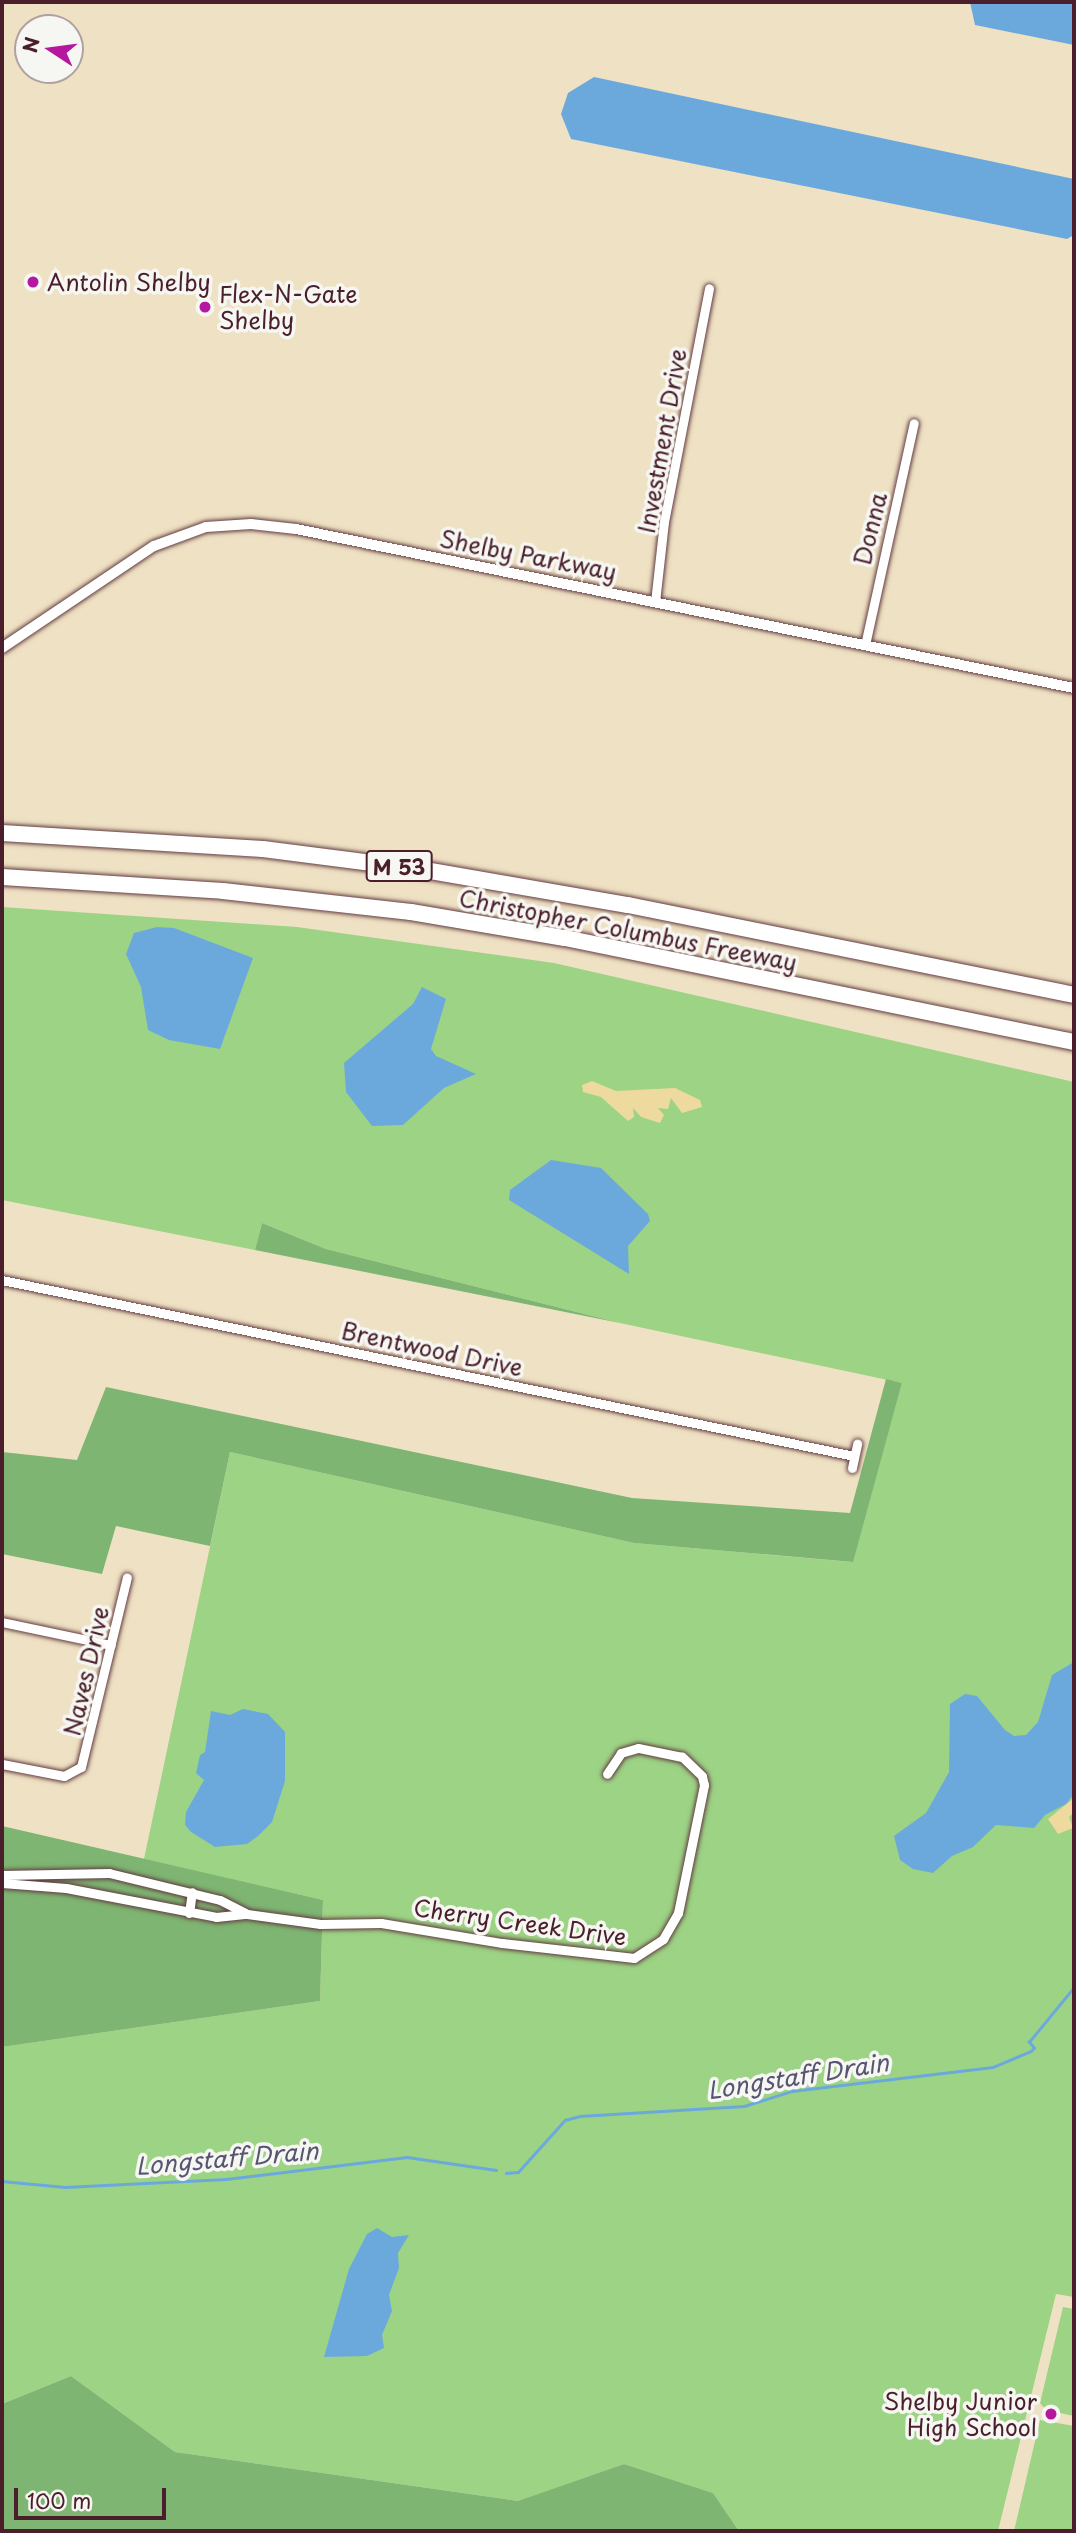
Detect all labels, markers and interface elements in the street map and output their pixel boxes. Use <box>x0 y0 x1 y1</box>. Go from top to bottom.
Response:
north arrow <box>14 14 84 84</box>
text: N <box>15 34 46 55</box>
place label: Antolin Shelby <box>47 268 212 296</box>
marker: Antolin Shelby <box>25 274 41 290</box>
place label: Flex-N-Gate Shelby <box>219 280 357 334</box>
marker: Flex-N-Gate Shelby <box>197 299 213 315</box>
street label: Investment Drive <box>632 347 692 535</box>
street label: Donna <box>848 490 892 568</box>
street label: Shelby Parkway <box>437 524 619 586</box>
road number: M 53 <box>364 848 434 884</box>
street label: Christopher Columbus Freeway <box>456 884 800 976</box>
street label: Brentwood Drive <box>338 1316 526 1382</box>
street label: Naves Drive <box>58 1603 114 1739</box>
street label: Cherry Creek Drive <box>410 1893 630 1951</box>
water label: Longstaff Drain <box>705 2047 891 2105</box>
water label: Longstaff Drain <box>134 2136 320 2180</box>
place label: Shelby Junior High School <box>884 2387 1037 2441</box>
marker: Shelby Junior High School <box>1043 2406 1059 2422</box>
scale bar <box>18 2474 170 2518</box>
text: 100 m <box>27 2484 91 2516</box>

